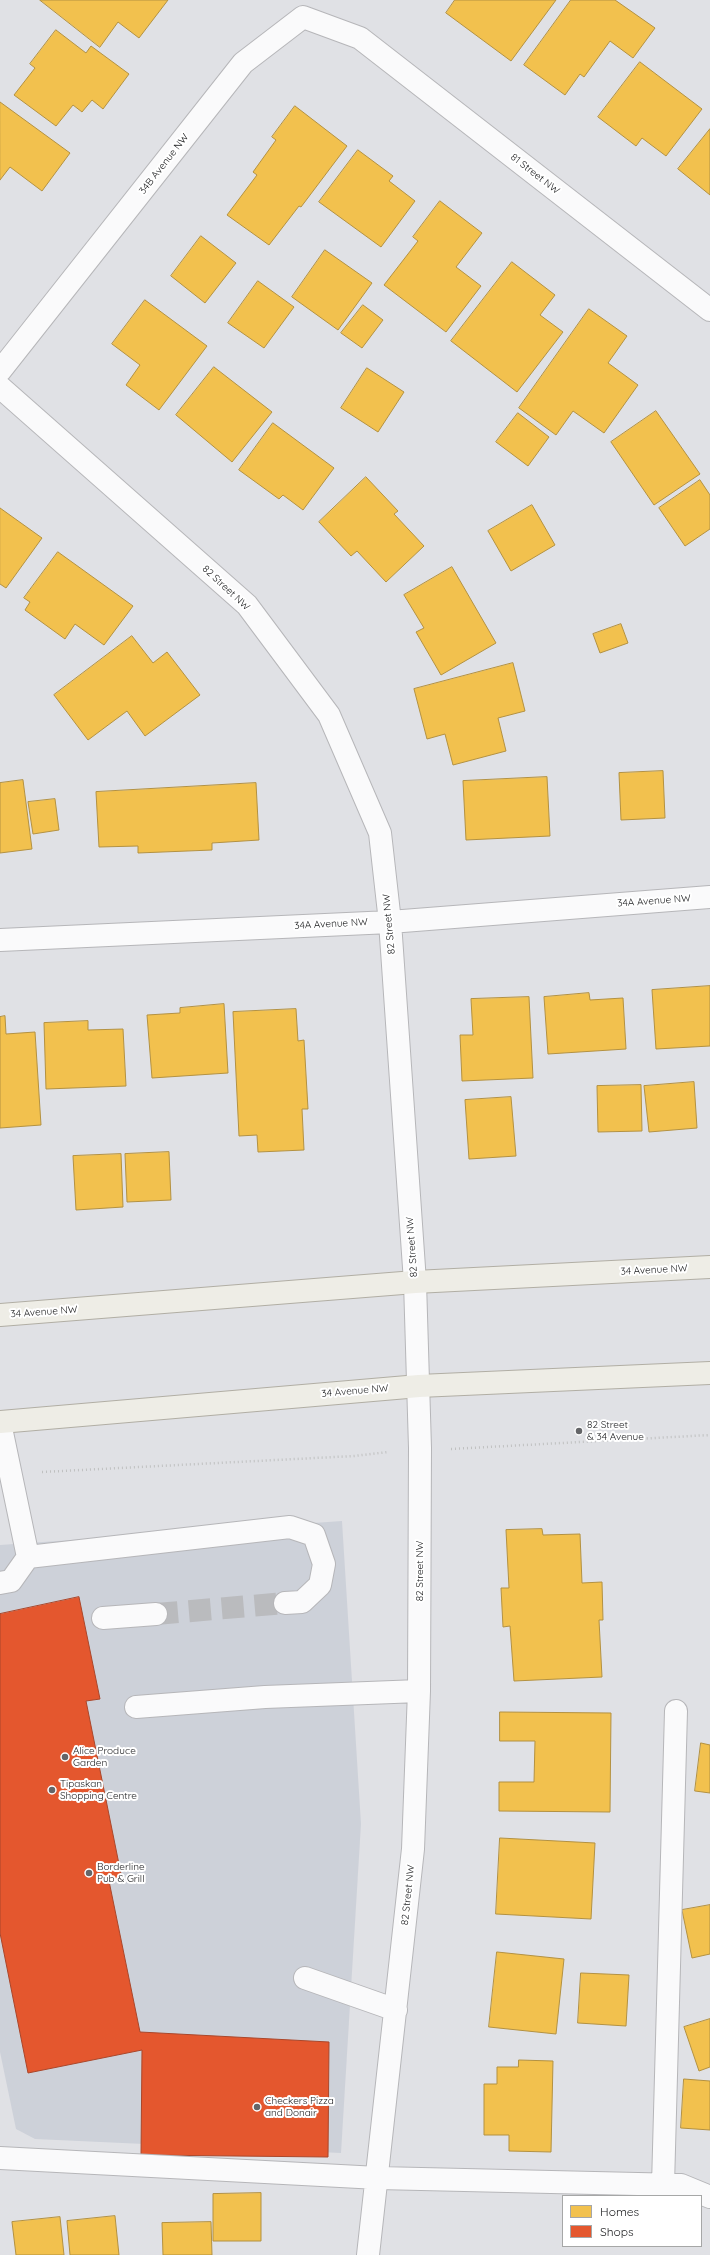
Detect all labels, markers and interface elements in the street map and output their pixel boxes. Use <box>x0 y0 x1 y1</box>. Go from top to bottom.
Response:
street label: 34B Avenue NW <box>137 131 191 197</box>
street label: 81 Street NW <box>508 151 562 197</box>
street label: 82 Street NW <box>200 563 252 613</box>
street label: 34A Avenue NW <box>617 892 691 910</box>
street label: 82 Street NW <box>380 893 398 955</box>
street label: 34A Avenue NW <box>294 916 368 932</box>
street label: 82 Street NW <box>404 1216 420 1278</box>
street label: 34 Avenue NW <box>620 1262 688 1278</box>
street label: 34 Avenue NW <box>10 1304 78 1320</box>
street label: 34 Avenue NW <box>321 1382 389 1400</box>
place label: 82 Street & 34 Avenue <box>587 1419 644 1442</box>
marker: 82 Street & 34 Avenue <box>574 1426 584 1436</box>
street label: 82 Street NW <box>414 1541 426 1601</box>
place label: Alice Produce Garden <box>73 1745 136 1768</box>
marker: Alice Produce Garden <box>60 1752 70 1762</box>
place label: Tipaskan Shopping Centre <box>60 1778 137 1802</box>
marker: Tipaskan Shopping Centre <box>47 1785 57 1795</box>
place label: Borderline Pub & Grill <box>97 1861 145 1884</box>
street label: 82 Street NW <box>399 1864 417 1926</box>
marker: Borderline Pub & Grill <box>84 1868 94 1878</box>
place label: Checkers Pizza and Donair <box>265 2095 334 2118</box>
marker: Checkers Pizza and Donair <box>252 2102 262 2112</box>
legend <box>562 2195 702 2247</box>
text: Homes <box>600 2204 639 2219</box>
text: Shops <box>600 2224 634 2239</box>

